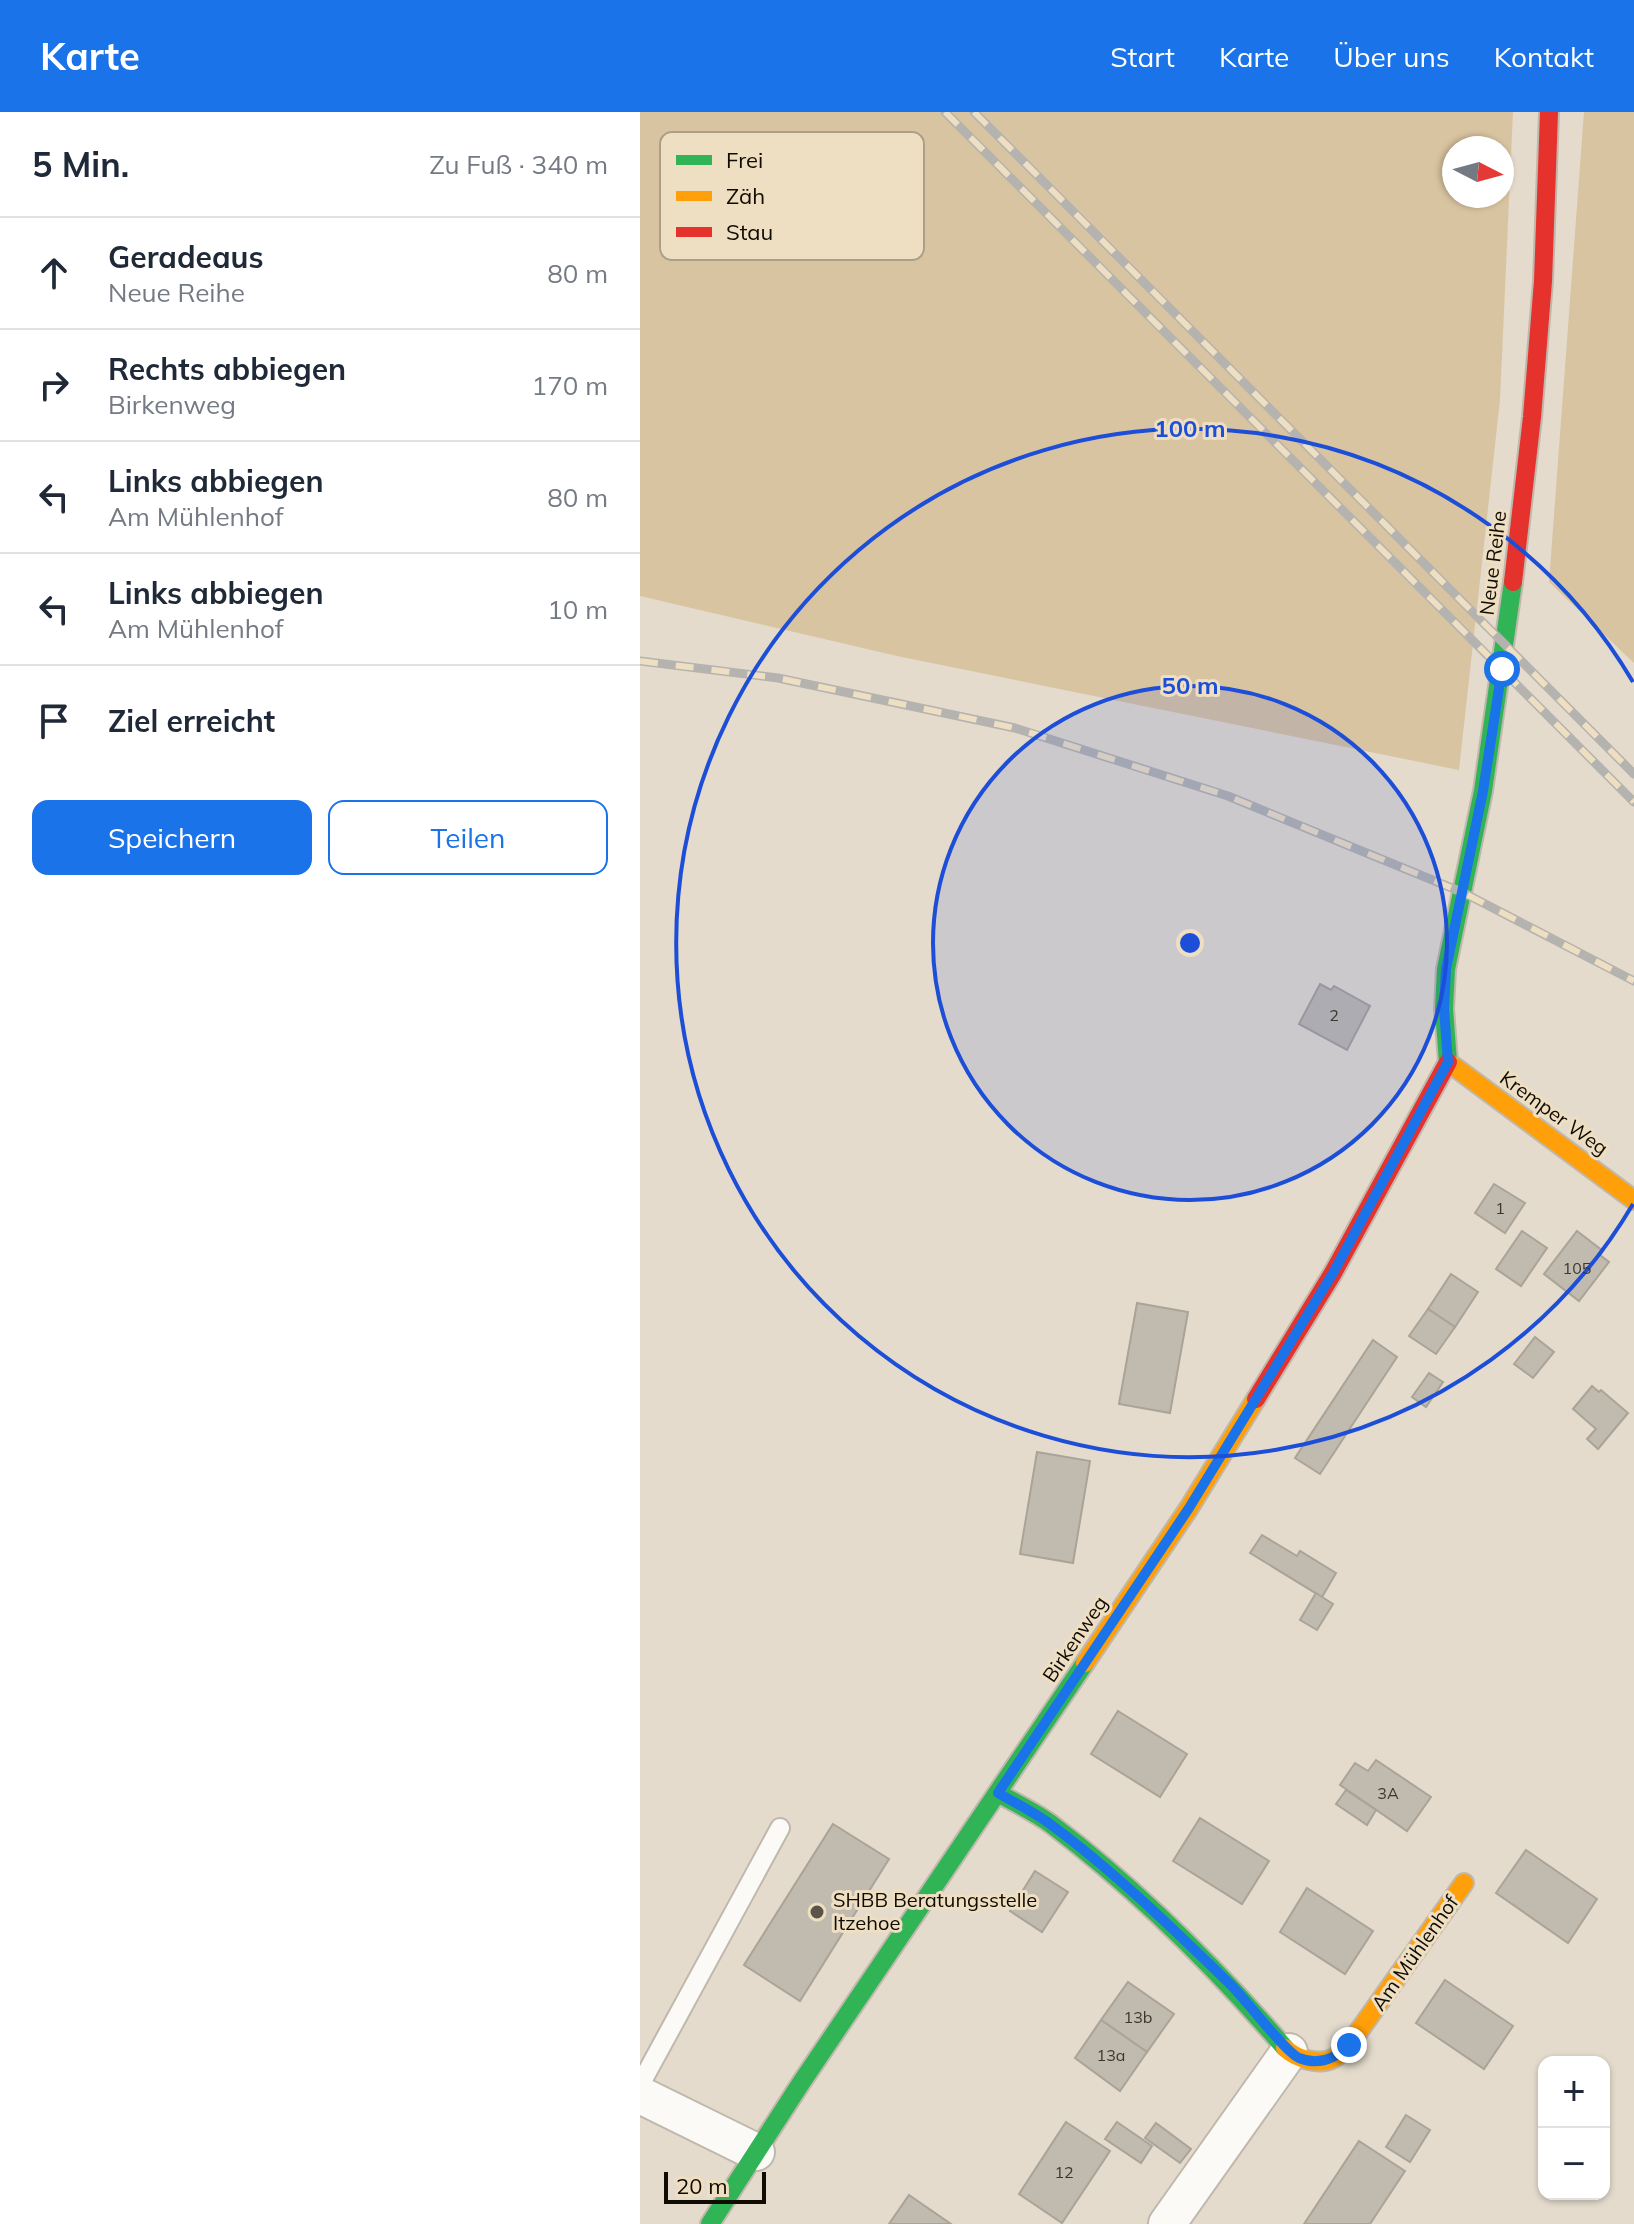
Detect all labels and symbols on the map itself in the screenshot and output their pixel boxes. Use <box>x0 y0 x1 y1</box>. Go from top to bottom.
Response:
legend <box>660 132 924 260</box>
north arrow <box>1442 136 1514 208</box>
text: Frei <box>726 146 763 174</box>
text: Zäh <box>726 182 765 210</box>
text: Stau <box>726 218 773 246</box>
text: 100 m <box>1154 413 1226 443</box>
street label: Neue Reihe <box>1474 509 1511 617</box>
route start <box>1484 651 1520 687</box>
text: 50 m <box>1162 670 1218 700</box>
centre of rings <box>1176 929 1204 957</box>
house number: 2 <box>1329 1005 1339 1025</box>
street label: Kremper Weg <box>1495 1065 1613 1160</box>
house number: 1 <box>1495 1198 1505 1218</box>
house number: 105 <box>1563 1258 1591 1278</box>
street label: Birkenweg <box>1037 1591 1112 1686</box>
house number: 3A <box>1377 1783 1399 1803</box>
place label: SHBB Beratungsstelle Itzehoe <box>833 1887 1037 1935</box>
street label: Am Mühlenhof <box>1366 1890 1464 2015</box>
marker: SHBB Beratungsstelle Itzehoe <box>808 1903 826 1921</box>
house number: 13b <box>1124 2007 1152 2027</box>
route end <box>1331 2027 1367 2063</box>
house number: 13a <box>1097 2045 1125 2065</box>
house number: 12 <box>1054 2162 1074 2182</box>
scale bar <box>664 2168 766 2204</box>

